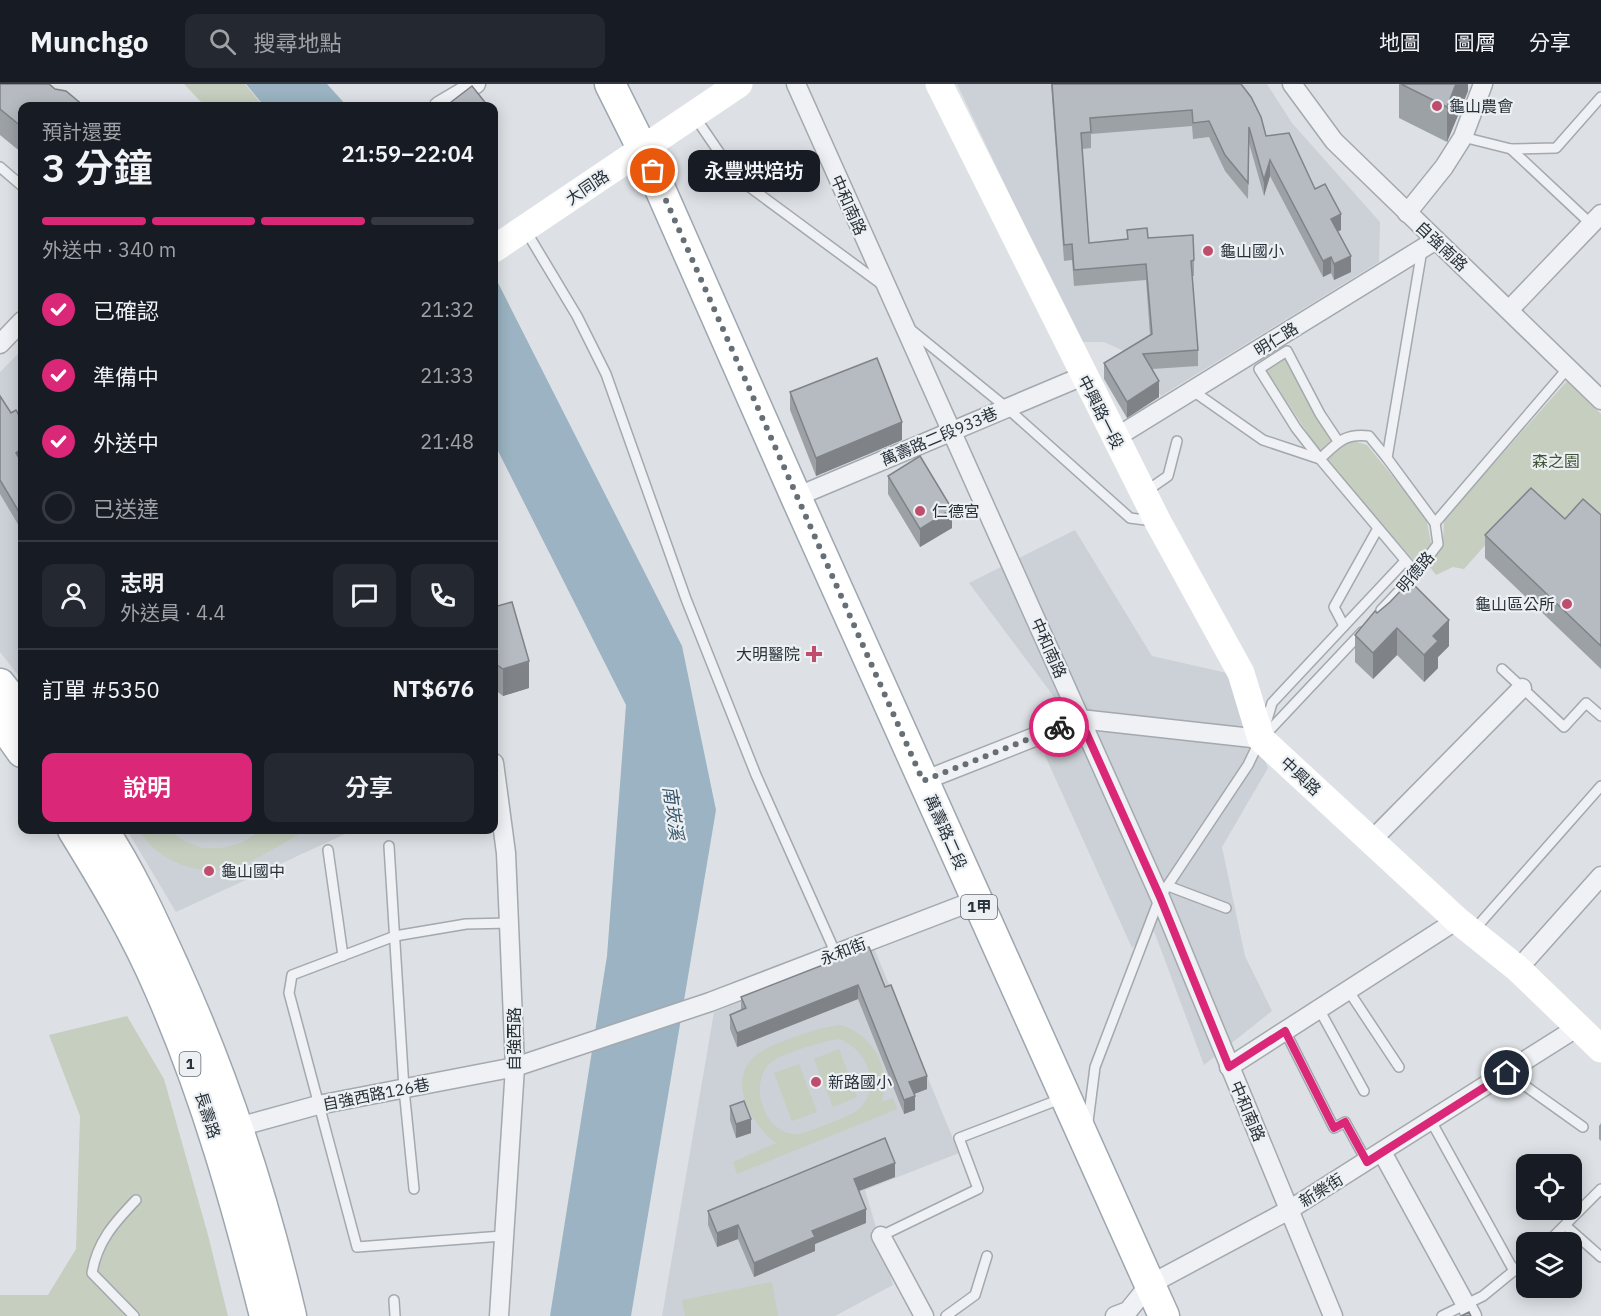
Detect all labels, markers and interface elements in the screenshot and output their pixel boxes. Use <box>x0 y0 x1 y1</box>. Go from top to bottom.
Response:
search box <box>185 14 605 68</box>
text: Munchgo <box>30 23 149 60</box>
icon: search <box>206 25 239 58</box>
text: 搜尋地點 <box>254 28 342 57</box>
text: 地圖 <box>1379 28 1421 56</box>
text: 圖層 <box>1454 28 1496 56</box>
text: 分享 <box>1529 28 1571 56</box>
place label: 龜山農會 <box>1449 96 1513 116</box>
marker: 龜山農會 <box>1430 99 1444 113</box>
text: 預計還要 <box>42 118 122 145</box>
text: 21:59–22:04 <box>341 139 474 168</box>
text: 3 分鐘 <box>42 142 153 193</box>
pin <box>627 145 678 196</box>
callout: 永豐烘焙坊 <box>689 150 821 192</box>
icon: bag <box>636 154 669 187</box>
text: 永豐烘焙坊 <box>704 157 804 184</box>
street label: 大同路 <box>562 165 612 209</box>
street label: 中和南路 <box>827 172 871 238</box>
street label: 自強南路 <box>1412 217 1472 275</box>
text: 外送中 · 340 m <box>42 236 176 263</box>
place label: 龜山國小 <box>1220 241 1284 261</box>
marker: 龜山國小 <box>1201 244 1215 258</box>
icon: check <box>42 293 75 326</box>
text: 已確認 <box>93 296 159 325</box>
text: 21:32 <box>420 296 474 323</box>
street label: 明仁路 <box>1250 318 1302 360</box>
icon: check <box>42 359 75 392</box>
text: 準備中 <box>93 362 159 391</box>
text: 21:33 <box>420 362 474 389</box>
street label: 中興路一段 <box>1074 372 1128 452</box>
street label: 萬壽路二段933巷 <box>878 402 1000 470</box>
icon: check <box>42 425 75 458</box>
text: 外送中 <box>93 428 159 457</box>
text: 21:48 <box>420 428 474 455</box>
park label: 森之園 <box>1532 451 1580 471</box>
text: 已送達 <box>93 494 159 523</box>
place label: 仁德宮 <box>932 501 980 521</box>
marker: 仁德宮 <box>913 504 927 518</box>
street label: 明德路 <box>1392 547 1438 597</box>
button: person <box>42 564 105 627</box>
button: chat <box>333 564 396 627</box>
button: phone <box>411 564 474 627</box>
text: 志明 <box>120 568 164 597</box>
place label: 龜山區公所 <box>1475 594 1555 614</box>
marker: 龜山區公所 <box>1560 597 1574 611</box>
text: 外送員 · 4.4 <box>120 599 225 626</box>
street label: 中和南路 <box>1027 615 1071 681</box>
place label: 大明醫院 <box>736 644 800 664</box>
marker: 大明醫院 <box>805 645 823 663</box>
text: NT$676 <box>392 674 474 703</box>
text: 訂單 #5350 <box>42 675 160 704</box>
courier <box>1029 697 1089 757</box>
icon: bike <box>1043 711 1076 744</box>
street label: 中興路 <box>1277 752 1325 800</box>
button: 說明 <box>42 753 252 822</box>
button: 分享 <box>264 753 474 822</box>
water label: 南崁溪 <box>658 785 689 844</box>
street label: 萬壽路二段 <box>921 791 971 873</box>
place label: 龜山國中 <box>221 861 285 881</box>
marker: 龜山國中 <box>202 864 216 878</box>
road number: 1甲 <box>961 895 997 919</box>
street label: 永和街 <box>817 933 869 969</box>
street label: 自強西路 <box>504 1007 524 1071</box>
pin <box>1481 1047 1532 1098</box>
road number: 1 <box>180 1052 201 1076</box>
icon: home <box>1490 1056 1523 1089</box>
place label: 新路國小 <box>828 1072 892 1092</box>
street label: 自強西路126巷 <box>321 1074 431 1114</box>
marker: 新路國小 <box>809 1075 823 1089</box>
street label: 中和南路 <box>1226 1078 1270 1144</box>
street label: 長壽路 <box>191 1089 225 1141</box>
map controls <box>1516 1154 1582 1298</box>
button: locate <box>1516 1154 1582 1220</box>
street label: 新樂街 <box>1295 1169 1347 1211</box>
button: layers <box>1516 1232 1582 1298</box>

